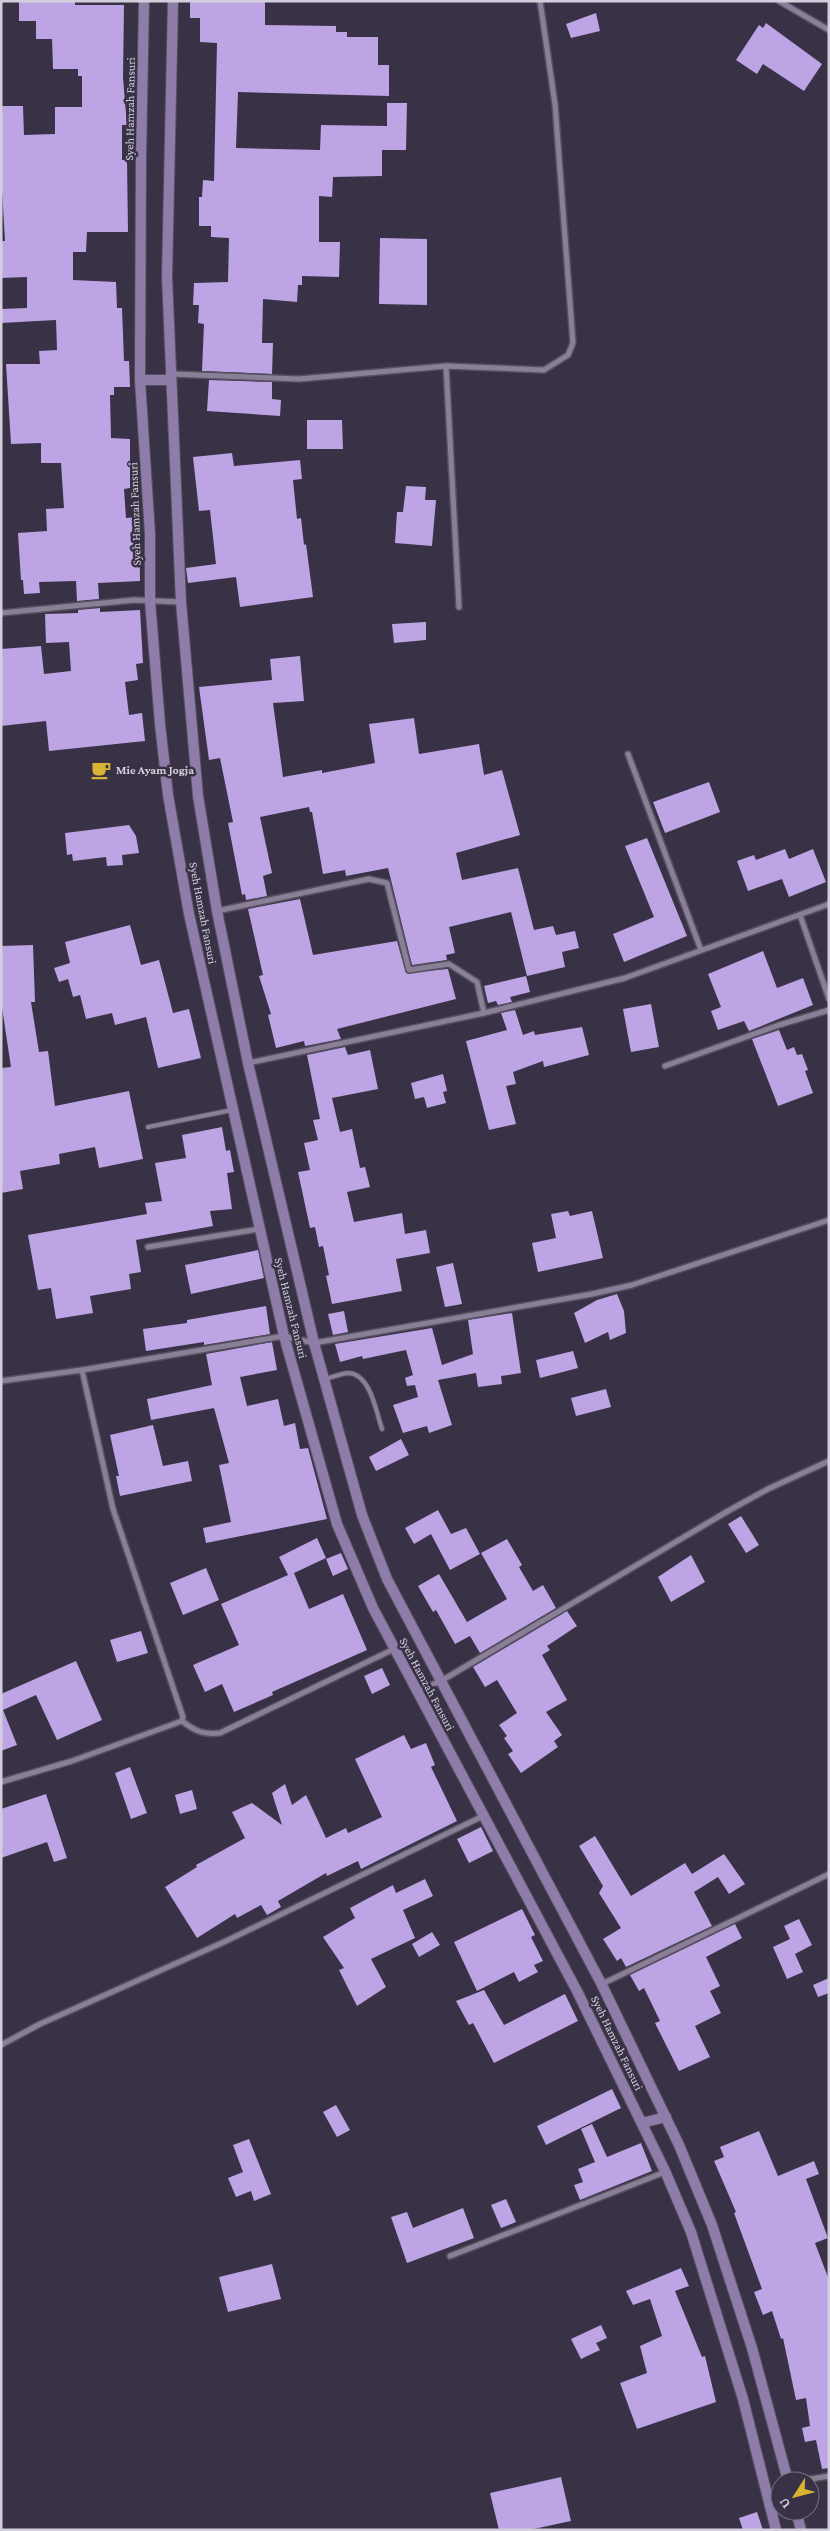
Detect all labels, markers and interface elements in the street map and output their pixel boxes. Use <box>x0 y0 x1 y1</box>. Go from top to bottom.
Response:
street label: Syeh Hamzah Fansuri <box>122 57 138 161</box>
street label: Syeh Hamzah Fansuri <box>126 462 144 566</box>
cafe icon: Mie Ayam Jogja <box>90 759 112 781</box>
place label: Mie Ayam Jogja <box>116 763 194 777</box>
street label: Syeh Hamzah Fansuri <box>186 861 220 965</box>
street label: Syeh Hamzah Fansuri <box>272 1256 310 1360</box>
street label: Syeh Hamzah Fansuri <box>397 1635 457 1733</box>
street label: Syeh Hamzah Fansuri <box>588 1993 646 2093</box>
north arrow <box>770 2471 820 2521</box>
text: U <box>775 2495 794 2512</box>

